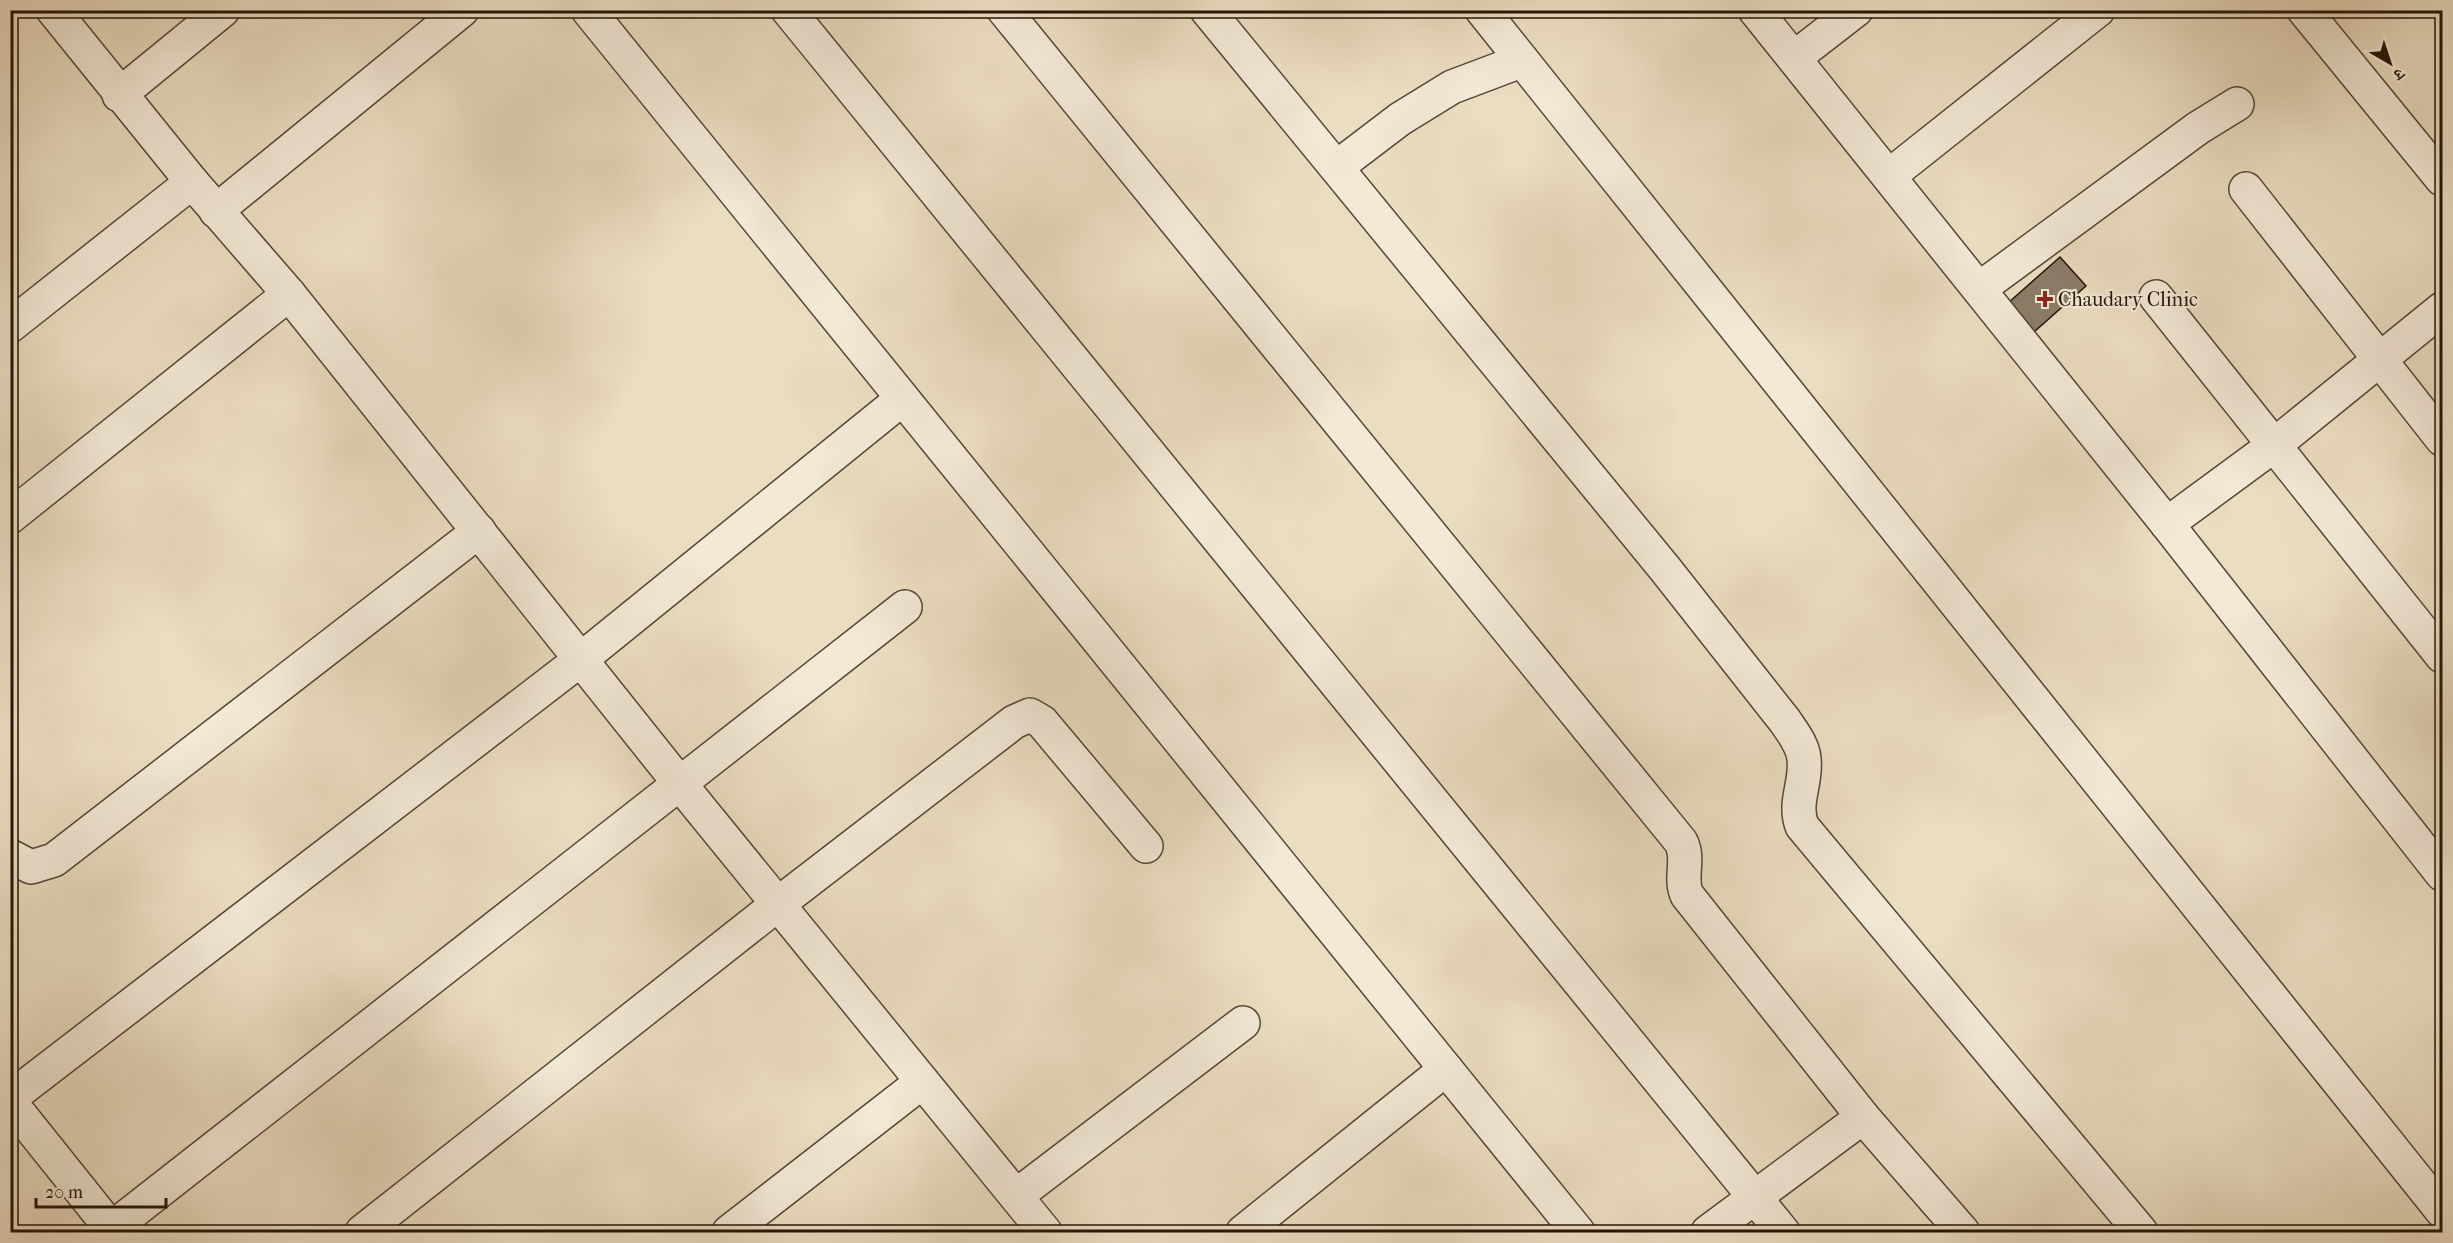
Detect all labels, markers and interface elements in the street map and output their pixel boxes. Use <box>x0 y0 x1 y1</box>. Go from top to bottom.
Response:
north arrow <box>2360 33 2420 93</box>
text: उ <box>2389 64 2409 85</box>
place label: Chaudary Clinic <box>2058 288 2198 311</box>
marker: Chaudary Clinic <box>2036 290 2054 308</box>
scale bar <box>36 1171 166 1209</box>
text: 20 m <box>45 1182 83 1203</box>

